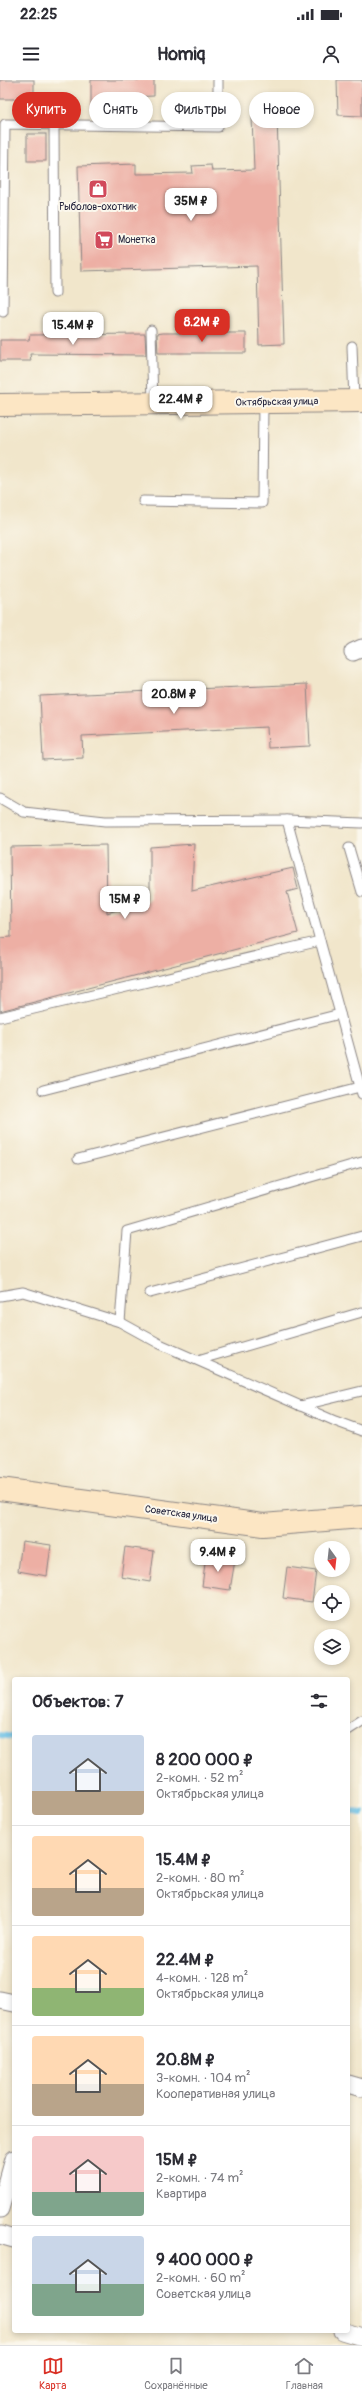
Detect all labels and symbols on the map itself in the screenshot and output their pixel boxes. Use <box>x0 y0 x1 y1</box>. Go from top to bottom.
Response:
shop icon: Рыболов-охотник <box>87 178 109 200</box>
pin: 35M ₽ <box>163 188 219 222</box>
place label: Рыболов-охотник <box>59 201 137 213</box>
supermarket icon: Монетка <box>93 229 115 251</box>
place label: Монетка <box>118 234 156 246</box>
pin: 8.2M ₽ <box>169 309 235 343</box>
pin: 15.4M ₽ <box>36 312 110 346</box>
pin: 22.4M ₽ <box>144 386 218 420</box>
street label: Октябрьская улица <box>235 395 319 409</box>
pin: 20.8M ₽ <box>137 681 211 715</box>
pin: 15M ₽ <box>97 886 153 920</box>
street label: Советская улица <box>144 1503 218 1525</box>
pin: 9.4M ₽ <box>185 1539 251 1573</box>
north arrow <box>314 1541 350 1577</box>

